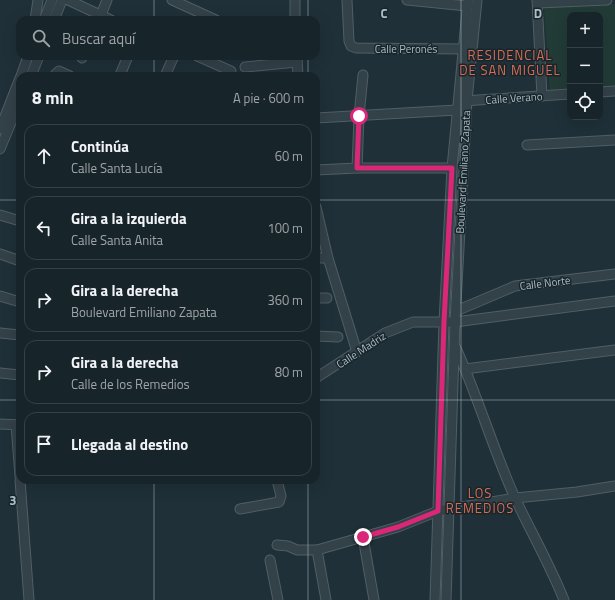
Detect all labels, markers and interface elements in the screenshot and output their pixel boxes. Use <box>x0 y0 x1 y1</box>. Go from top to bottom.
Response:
text: C <box>380 3 388 23</box>
text: D <box>534 3 542 23</box>
map controls <box>567 12 603 120</box>
button: + <box>567 12 603 48</box>
search box <box>16 16 320 60</box>
icon: search <box>30 27 52 49</box>
text: Buscar aquí <box>62 27 135 50</box>
street label: Calle Peronés <box>375 41 437 57</box>
district label: RESIDENCIAL DE SAN MIGUEL <box>459 45 561 80</box>
button: − <box>567 48 603 84</box>
button: locate <box>567 84 603 120</box>
text: 8 min <box>32 85 73 111</box>
text: A pie · 600 m <box>233 88 304 108</box>
street label: Calle Verano <box>485 88 543 108</box>
route start <box>350 107 368 125</box>
street label: Boulevard Emiliano Zapata <box>452 109 474 234</box>
text: Continúa <box>71 135 129 158</box>
icon: ahead <box>33 145 55 167</box>
text: 60 m <box>275 146 303 166</box>
text: Calle Santa Lucía <box>71 158 163 178</box>
text: Gira a la izquierda <box>71 207 187 230</box>
icon: left <box>33 217 55 239</box>
text: 100 m <box>267 218 303 238</box>
text: Calle Santa Anita <box>71 230 163 250</box>
street label: Calle Norte <box>519 272 572 294</box>
text: Gira a la derecha <box>71 279 178 302</box>
icon: right <box>33 289 55 311</box>
text: 360 m <box>267 290 303 310</box>
text: Boulevard Emiliano Zapata <box>71 302 217 322</box>
street label: Calle Madriz <box>333 328 389 372</box>
text: Gira a la derecha <box>71 351 178 374</box>
icon: right <box>33 361 55 383</box>
text: 80 m <box>275 362 303 382</box>
text: Calle de los Remedios <box>71 374 190 394</box>
icon: arrive <box>33 433 55 455</box>
text: Llegada al destino <box>71 433 188 456</box>
district label: LOS REMEDIOS <box>446 483 514 518</box>
text: 3 <box>9 490 17 510</box>
route end <box>354 528 372 546</box>

